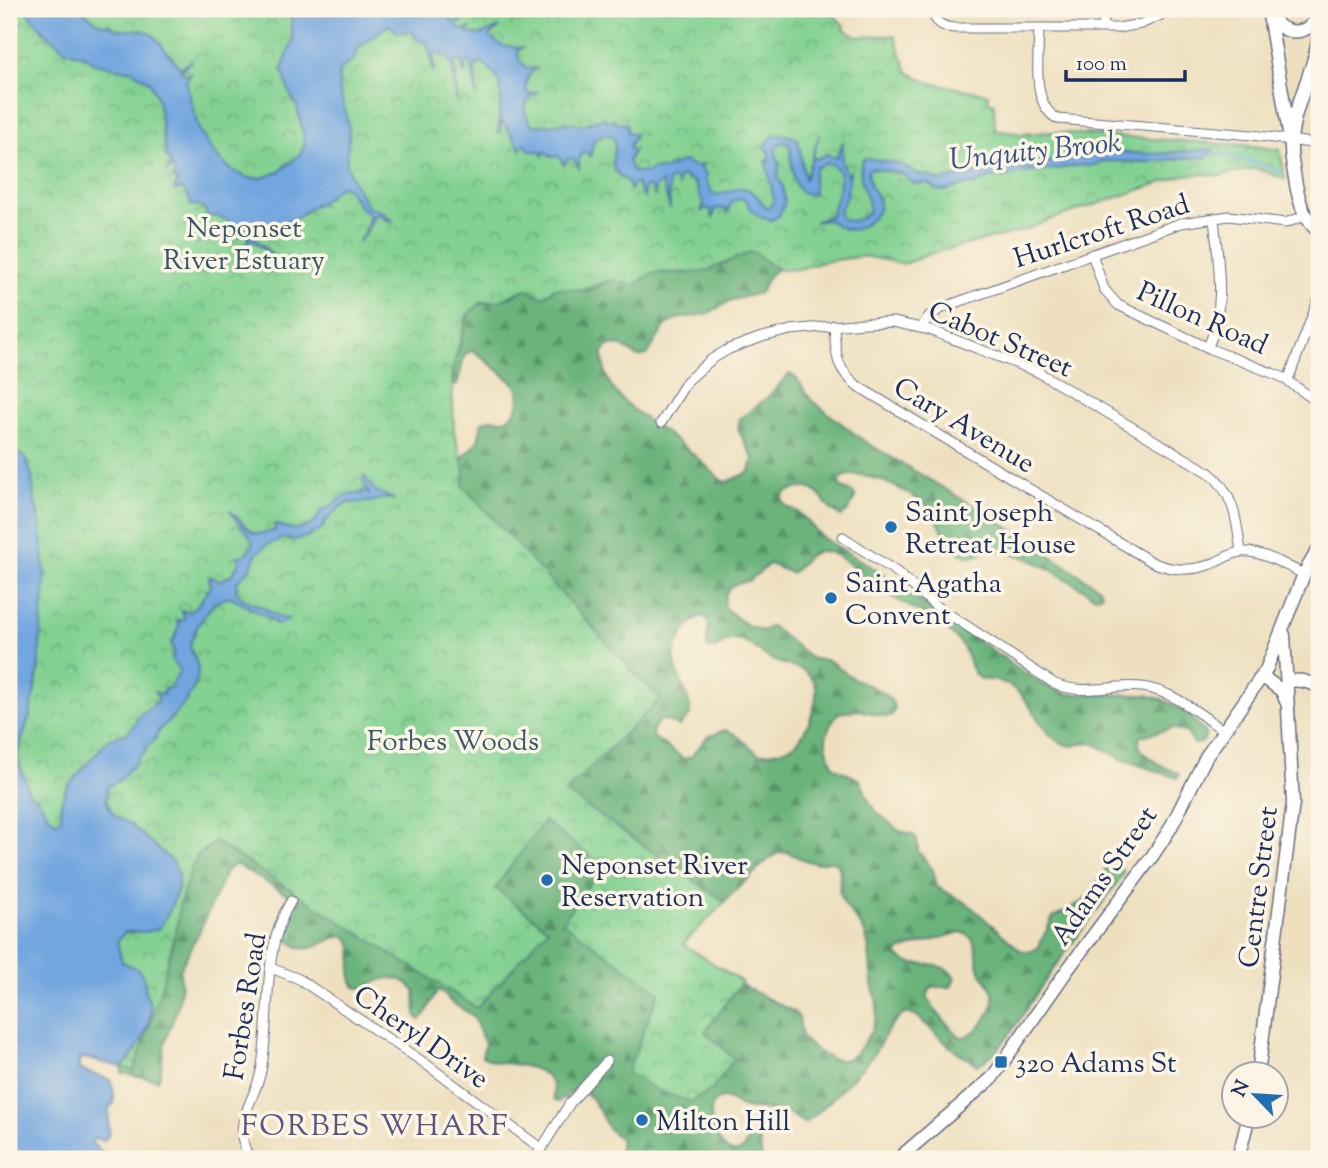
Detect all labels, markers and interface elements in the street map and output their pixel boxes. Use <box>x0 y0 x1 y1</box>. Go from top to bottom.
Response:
scale bar <box>1066 38 1184 82</box>
text: 100 m <box>1076 50 1127 80</box>
water label: Unquity Brook <box>947 122 1123 183</box>
street label: Hurlcroft Road <box>1009 186 1195 280</box>
park label: Neponset River Estuary <box>163 210 325 282</box>
street label: Pillon Road <box>1130 273 1274 366</box>
street label: Cabot Street <box>922 292 1079 389</box>
street label: Cary Avenue <box>885 369 1042 485</box>
place label: Saint Joseph Retreat House <box>905 494 1076 566</box>
marker: Saint Joseph Retreat House <box>883 519 899 535</box>
place label: Saint Agatha Convent <box>845 565 1002 637</box>
marker: Saint Agatha Convent <box>823 590 839 606</box>
park label: Forbes Woods <box>367 723 539 763</box>
street label: Adams Street <box>1042 798 1169 955</box>
street label: Centre Street <box>1230 804 1290 970</box>
place label: Neponset River Reservation <box>561 847 748 919</box>
marker: Neponset River Reservation <box>539 872 555 888</box>
street label: Forbes Road <box>216 930 278 1083</box>
street label: Cheryl Drive <box>344 977 496 1100</box>
place label: 320 Adams St <box>1015 1045 1177 1085</box>
marker: 320 Adams St <box>993 1054 1009 1070</box>
north arrow <box>1220 1060 1290 1130</box>
text: N <box>1226 1076 1257 1101</box>
place label: Milton Hill <box>656 1103 791 1143</box>
district label: FORBES WHARF <box>241 1106 509 1149</box>
marker: Milton Hill <box>634 1112 650 1128</box>

